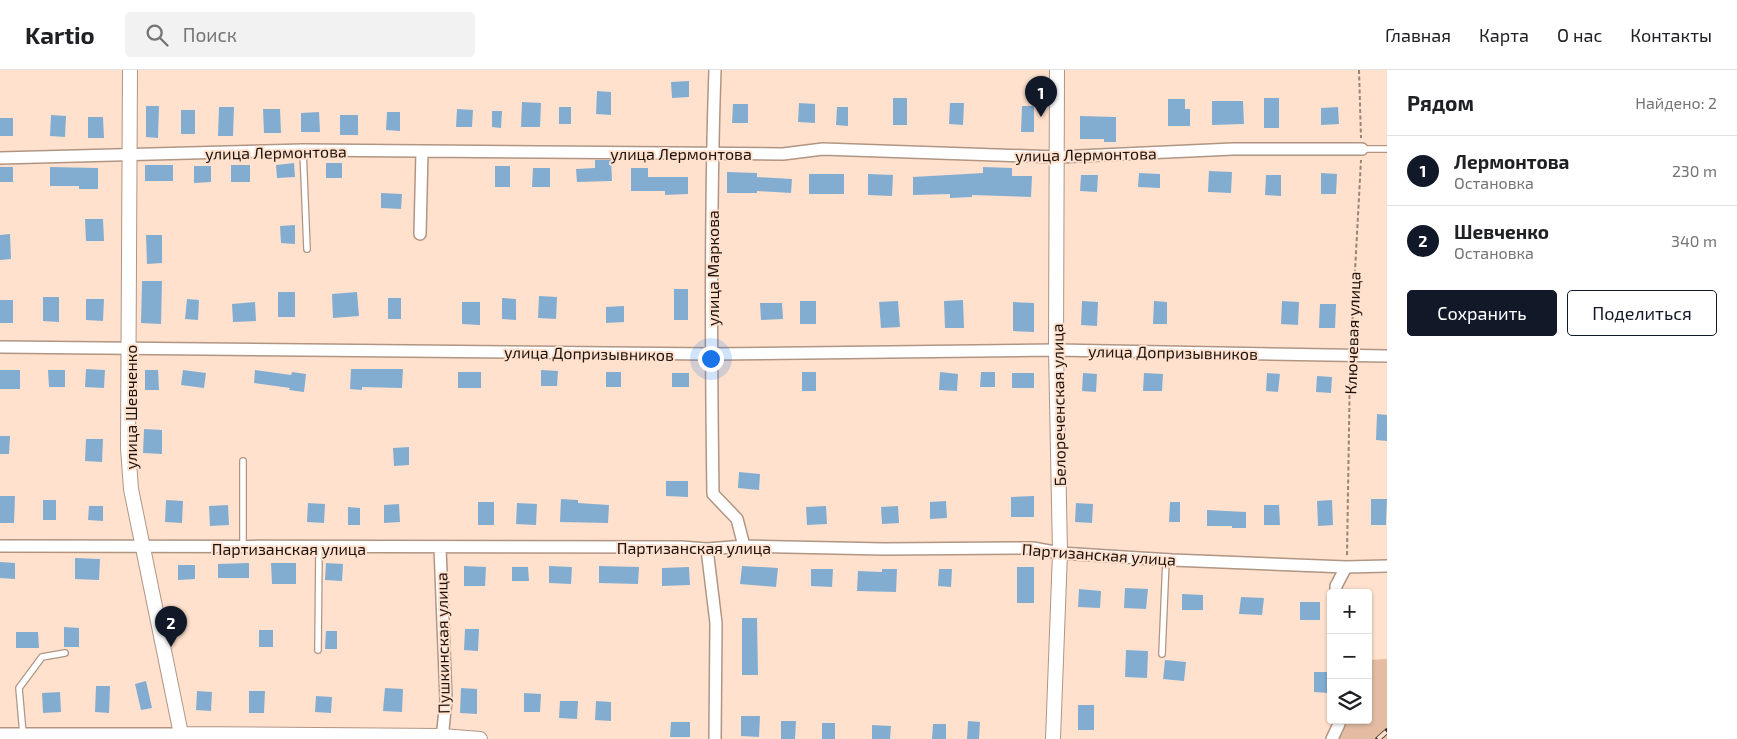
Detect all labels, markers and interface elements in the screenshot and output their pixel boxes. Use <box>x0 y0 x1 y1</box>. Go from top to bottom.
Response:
search box <box>125 12 475 57</box>
text: Kartio <box>25 20 95 49</box>
icon: search <box>143 21 171 49</box>
text: Поиск <box>183 23 237 46</box>
text: Главная <box>1385 24 1451 46</box>
text: Карта <box>1479 24 1529 46</box>
text: О нас <box>1557 24 1602 46</box>
text: Контакты <box>1630 24 1712 46</box>
pin: 1 <box>1025 76 1057 117</box>
text: Рядом <box>1407 90 1474 115</box>
text: Найдено: 2 <box>1635 93 1717 112</box>
street label: улица Лермонтова <box>205 141 347 164</box>
street label: улица Лермонтова <box>1015 143 1157 166</box>
street label: улица Лермонтова <box>610 144 752 164</box>
text: Лермонтова <box>1454 150 1569 173</box>
text: 1 <box>1420 161 1426 180</box>
text: 230 m <box>1672 161 1717 180</box>
text: Остановка <box>1454 173 1534 192</box>
street label: улица Маркова <box>703 210 723 326</box>
text: Шевченко <box>1454 220 1549 243</box>
text: 2 <box>1418 231 1428 250</box>
text: 340 m <box>1671 231 1717 250</box>
text: Остановка <box>1454 243 1534 262</box>
street label: Ключевая улица <box>1340 271 1365 395</box>
button: Сохранить <box>1407 290 1557 336</box>
button: Поделиться <box>1567 290 1717 336</box>
street label: Белореченская улица <box>1047 323 1070 487</box>
street label: улица Допризывников <box>1088 341 1258 364</box>
street label: улица Допризывников <box>504 342 674 365</box>
street label: улица Шевченко <box>121 345 141 469</box>
your location <box>698 346 724 372</box>
street label: Партизанская улица <box>617 538 771 558</box>
street label: Партизанская улица <box>212 539 366 559</box>
street label: Партизанская улица <box>1021 539 1177 570</box>
street label: Пушкинская улица <box>431 572 454 714</box>
map controls <box>1327 589 1372 724</box>
button: + <box>1327 589 1372 634</box>
pin: 2 <box>155 606 187 647</box>
button: − <box>1327 634 1372 679</box>
button: layers <box>1327 679 1372 724</box>

